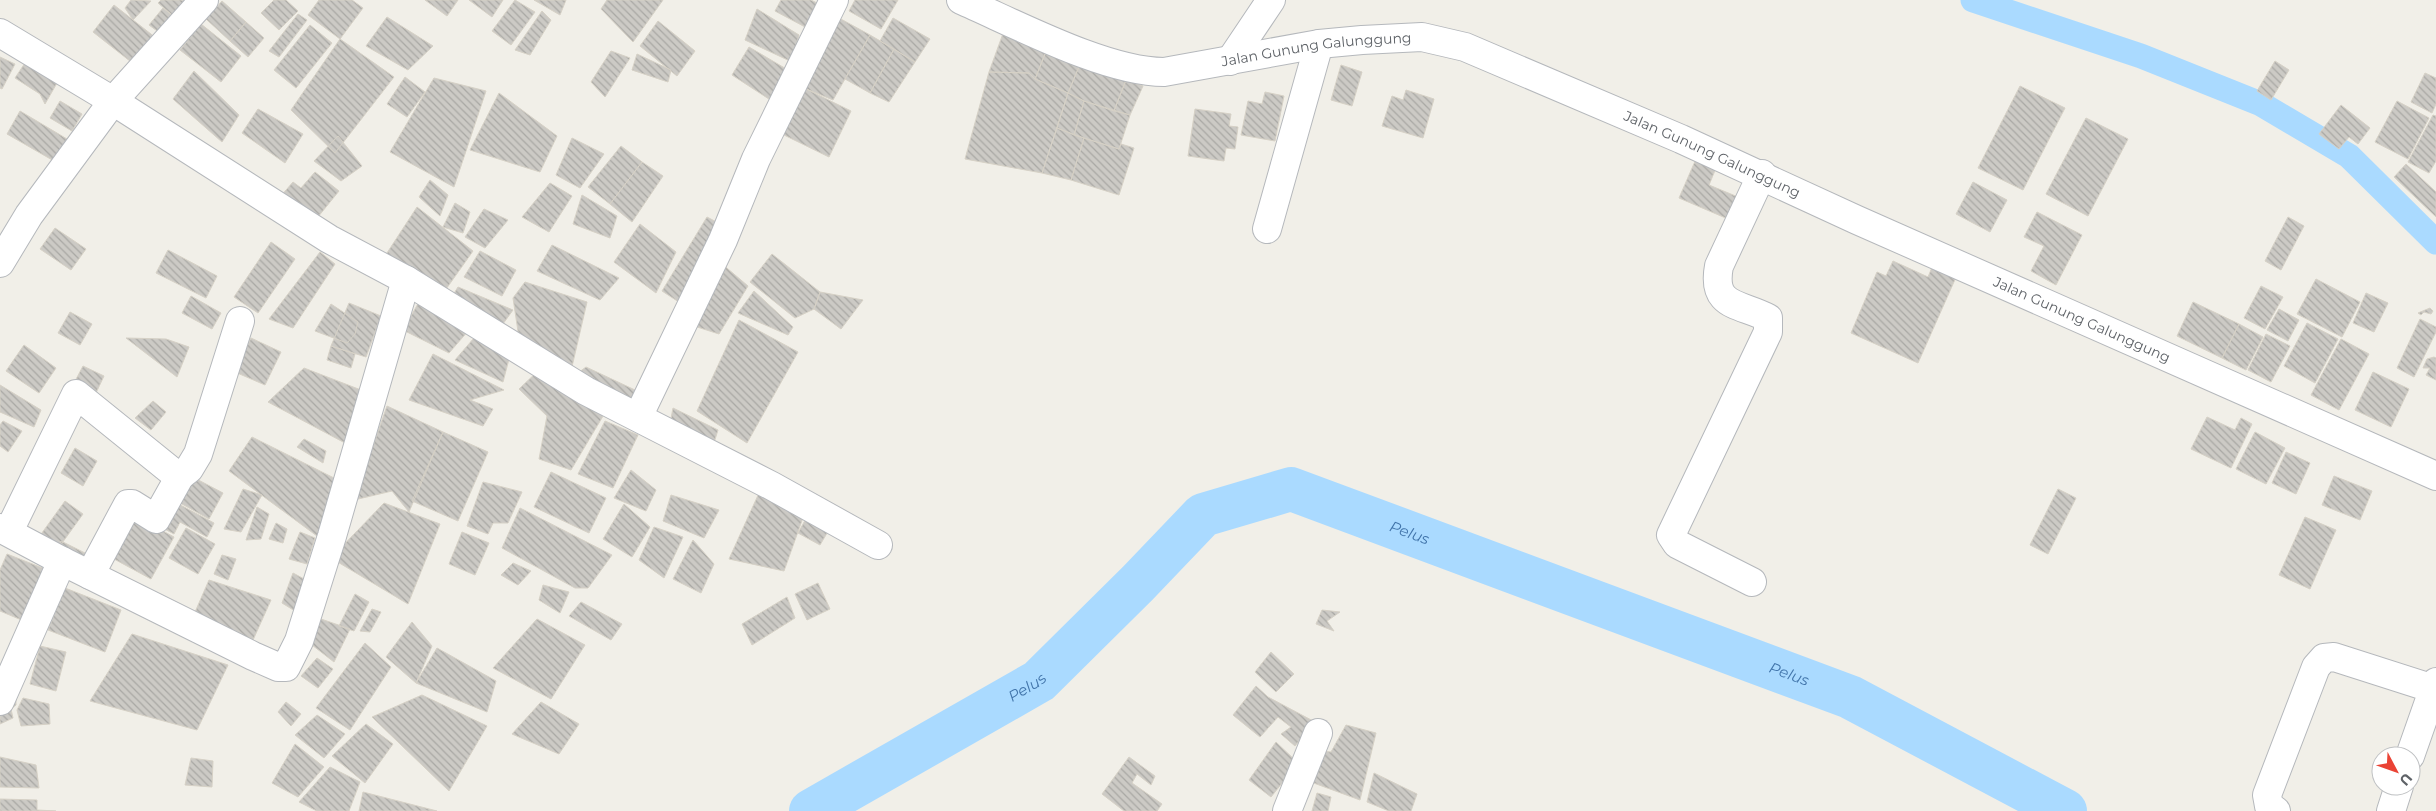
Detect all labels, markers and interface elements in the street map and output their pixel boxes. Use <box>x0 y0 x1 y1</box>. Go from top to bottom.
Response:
street label: Jalan Gunung Galunggung <box>1219 29 1412 71</box>
street label: Jalan Gunung Galunggung <box>1620 106 1803 202</box>
street label: Jalan Gunung Galunggung <box>1990 272 2173 366</box>
water label: Pelus <box>1387 517 1433 549</box>
water label: Pelus <box>1767 658 1812 690</box>
water label: Pelus <box>1004 668 1051 706</box>
north arrow <box>2371 746 2421 796</box>
text: U <box>2395 769 2416 790</box>

